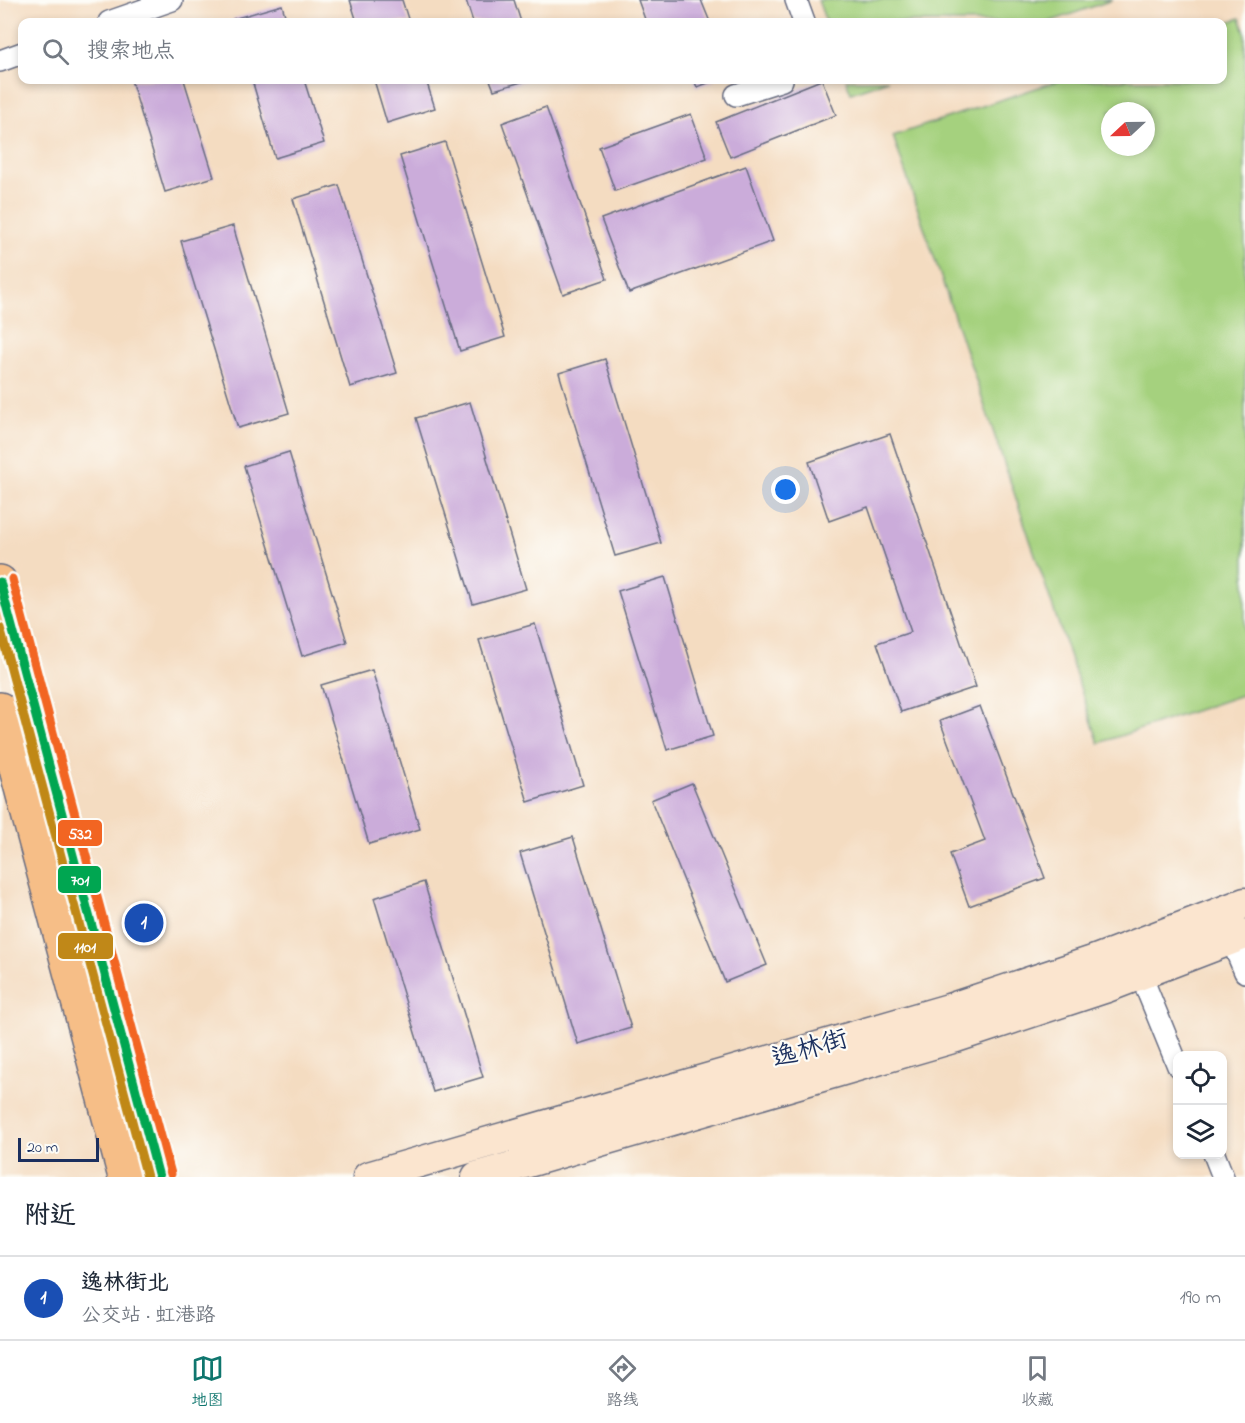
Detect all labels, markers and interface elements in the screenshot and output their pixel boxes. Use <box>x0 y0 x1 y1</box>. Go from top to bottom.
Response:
search box <box>18 18 1227 84</box>
icon: search <box>39 35 72 68</box>
text: 搜索地点 <box>87 36 175 68</box>
north arrow <box>1101 102 1155 156</box>
your location <box>771 475 800 504</box>
line badge: 532 <box>57 819 103 847</box>
text: 532 <box>68 823 92 847</box>
line badge: 701 <box>57 865 102 894</box>
text: 701 <box>71 869 90 893</box>
pin: 1 <box>124 900 164 946</box>
line badge: 1101 <box>57 932 114 960</box>
text: 1101 <box>74 936 97 960</box>
street label: 逸林街 <box>767 1021 853 1079</box>
map controls <box>1173 1051 1227 1159</box>
button: locate <box>1173 1051 1227 1105</box>
button: layers <box>1173 1105 1227 1159</box>
scale bar <box>18 1135 99 1162</box>
text: 20 m <box>27 1136 58 1160</box>
text: 附近 <box>24 1198 76 1236</box>
text: 逸林街北 <box>81 1268 169 1300</box>
text: 1 <box>40 1284 47 1313</box>
text: 190 m <box>1179 1284 1221 1313</box>
text: 公交站 · 虹港路 <box>81 1302 215 1331</box>
tab: 地图 <box>191 1352 224 1413</box>
tab: 路线 <box>606 1352 639 1413</box>
tab: 收藏 <box>1021 1352 1054 1413</box>

